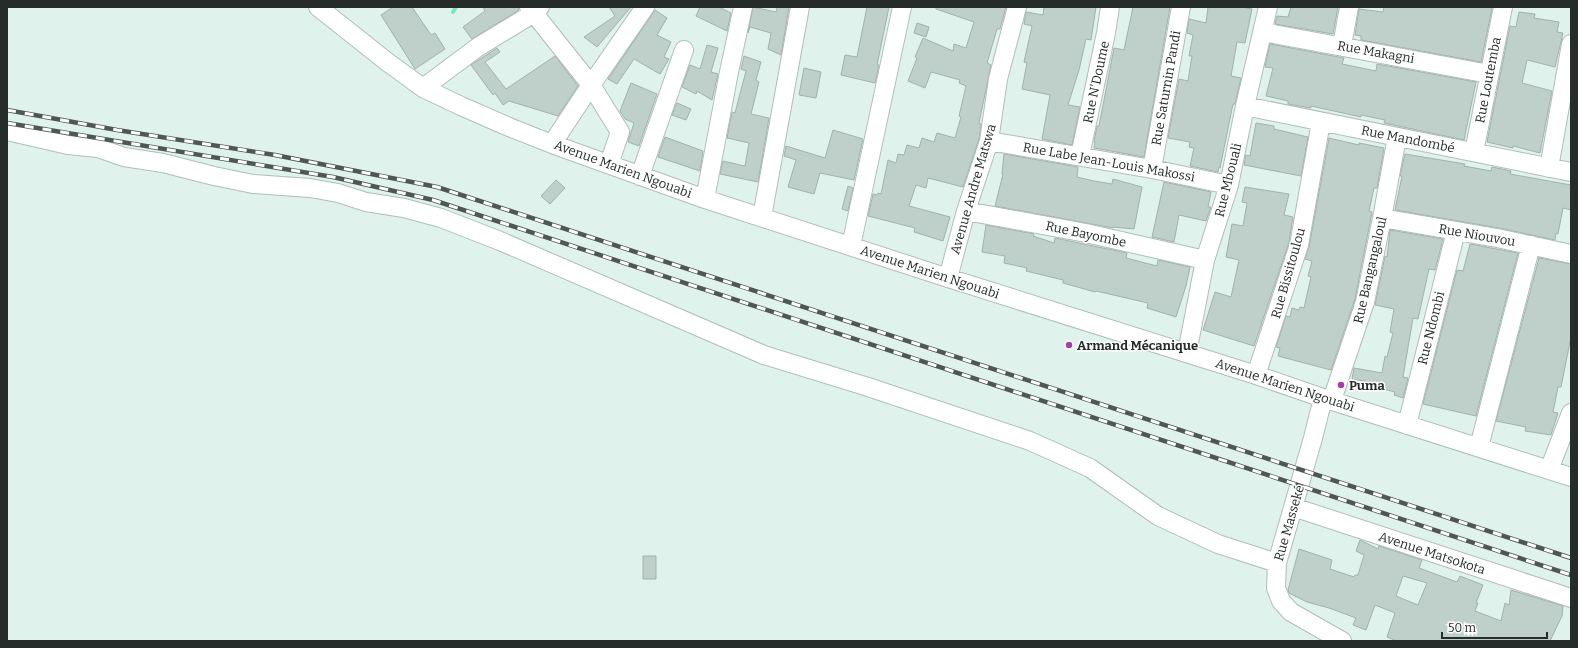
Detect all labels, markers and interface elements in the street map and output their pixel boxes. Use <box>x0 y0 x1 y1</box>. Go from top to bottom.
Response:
street label: Rue Saturnin Pandi <box>1149 29 1184 147</box>
street label: Rue Loutemba <box>1472 36 1504 124</box>
street label: Rue Makagni <box>1336 38 1416 66</box>
street label: Rue N'Doume <box>1080 39 1112 125</box>
street label: Avenue Andre Matswa <box>947 122 999 256</box>
street label: Rue Mandombé <box>1360 123 1456 155</box>
street label: Avenue Marien Ngouabi <box>552 137 694 201</box>
street label: Rue Labe Jean-Louis Makossi <box>1022 139 1196 185</box>
street label: Rue Mbouali <box>1212 141 1244 218</box>
street label: Rue Bangangaloul <box>1350 215 1390 325</box>
street label: Rue Bayombe <box>1044 218 1128 250</box>
street label: Rue Niouvou <box>1437 221 1517 249</box>
street label: Rue Bissitoulou <box>1268 226 1308 320</box>
street label: Avenue Marien Ngouabi <box>859 242 1002 302</box>
street label: Rue Ndombi <box>1415 290 1447 366</box>
place label: Armand Mécanique <box>1077 338 1198 353</box>
marker: Armand Mécanique <box>1064 340 1074 350</box>
street label: Avenue Marien Ngouabi <box>1214 355 1357 415</box>
place label: Puma <box>1349 378 1385 393</box>
marker: Puma <box>1336 380 1346 390</box>
street label: Rue Masseké <box>1271 483 1307 563</box>
street label: Avenue Matsokota <box>1377 529 1487 577</box>
scale bar <box>1442 614 1547 640</box>
text: 50 m <box>1448 621 1477 635</box>

